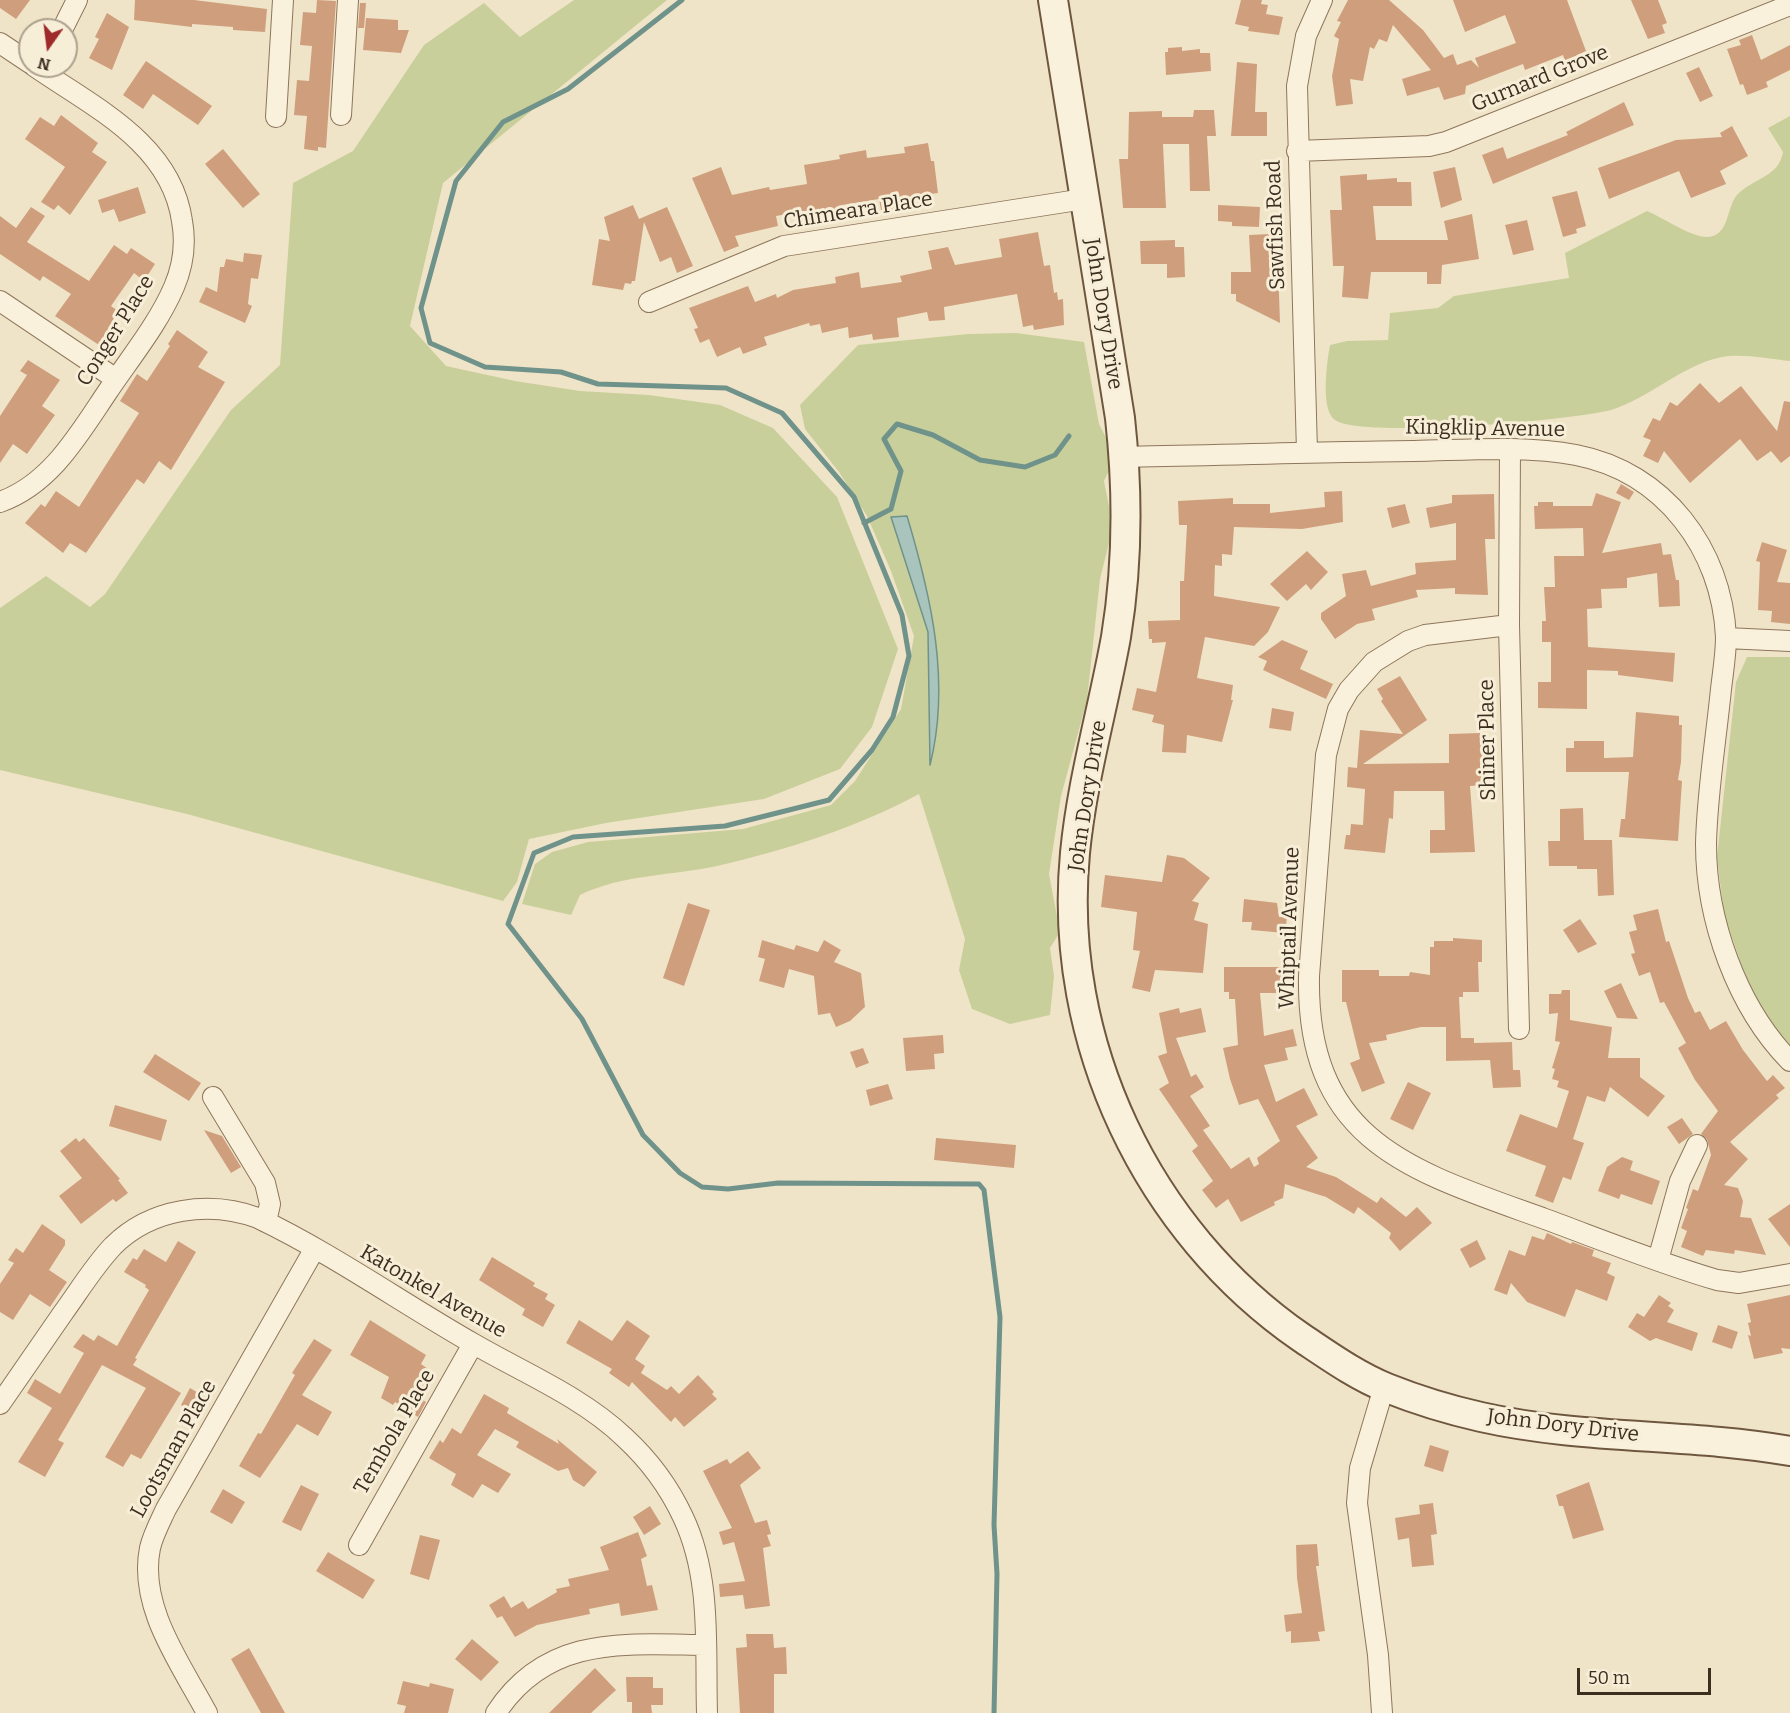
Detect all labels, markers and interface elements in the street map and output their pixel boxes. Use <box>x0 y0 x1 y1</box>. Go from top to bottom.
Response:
north arrow <box>18 18 78 78</box>
street label: Gurnard Grove <box>1468 40 1612 118</box>
text: N <box>36 53 52 75</box>
street label: Sawfish Road <box>1261 160 1291 290</box>
street label: Chimeara Place <box>781 187 935 235</box>
street label: John Dory Drive <box>1079 236 1127 392</box>
street label: Conger Place <box>72 271 160 391</box>
street label: Kingklip Avenue <box>1405 415 1565 443</box>
street label: Shiner Place <box>1474 679 1502 801</box>
street label: John Dory Drive <box>1064 718 1112 874</box>
street label: Whiptail Avenue <box>1275 846 1305 1010</box>
street label: Katonkel Avenue <box>355 1240 511 1344</box>
street label: Tembola Place <box>349 1365 441 1499</box>
street label: Lootsman Place <box>126 1376 222 1522</box>
street label: John Dory Drive <box>1486 1404 1640 1448</box>
scale bar <box>1580 1656 1714 1694</box>
text: 50 m <box>1588 1667 1630 1689</box>

